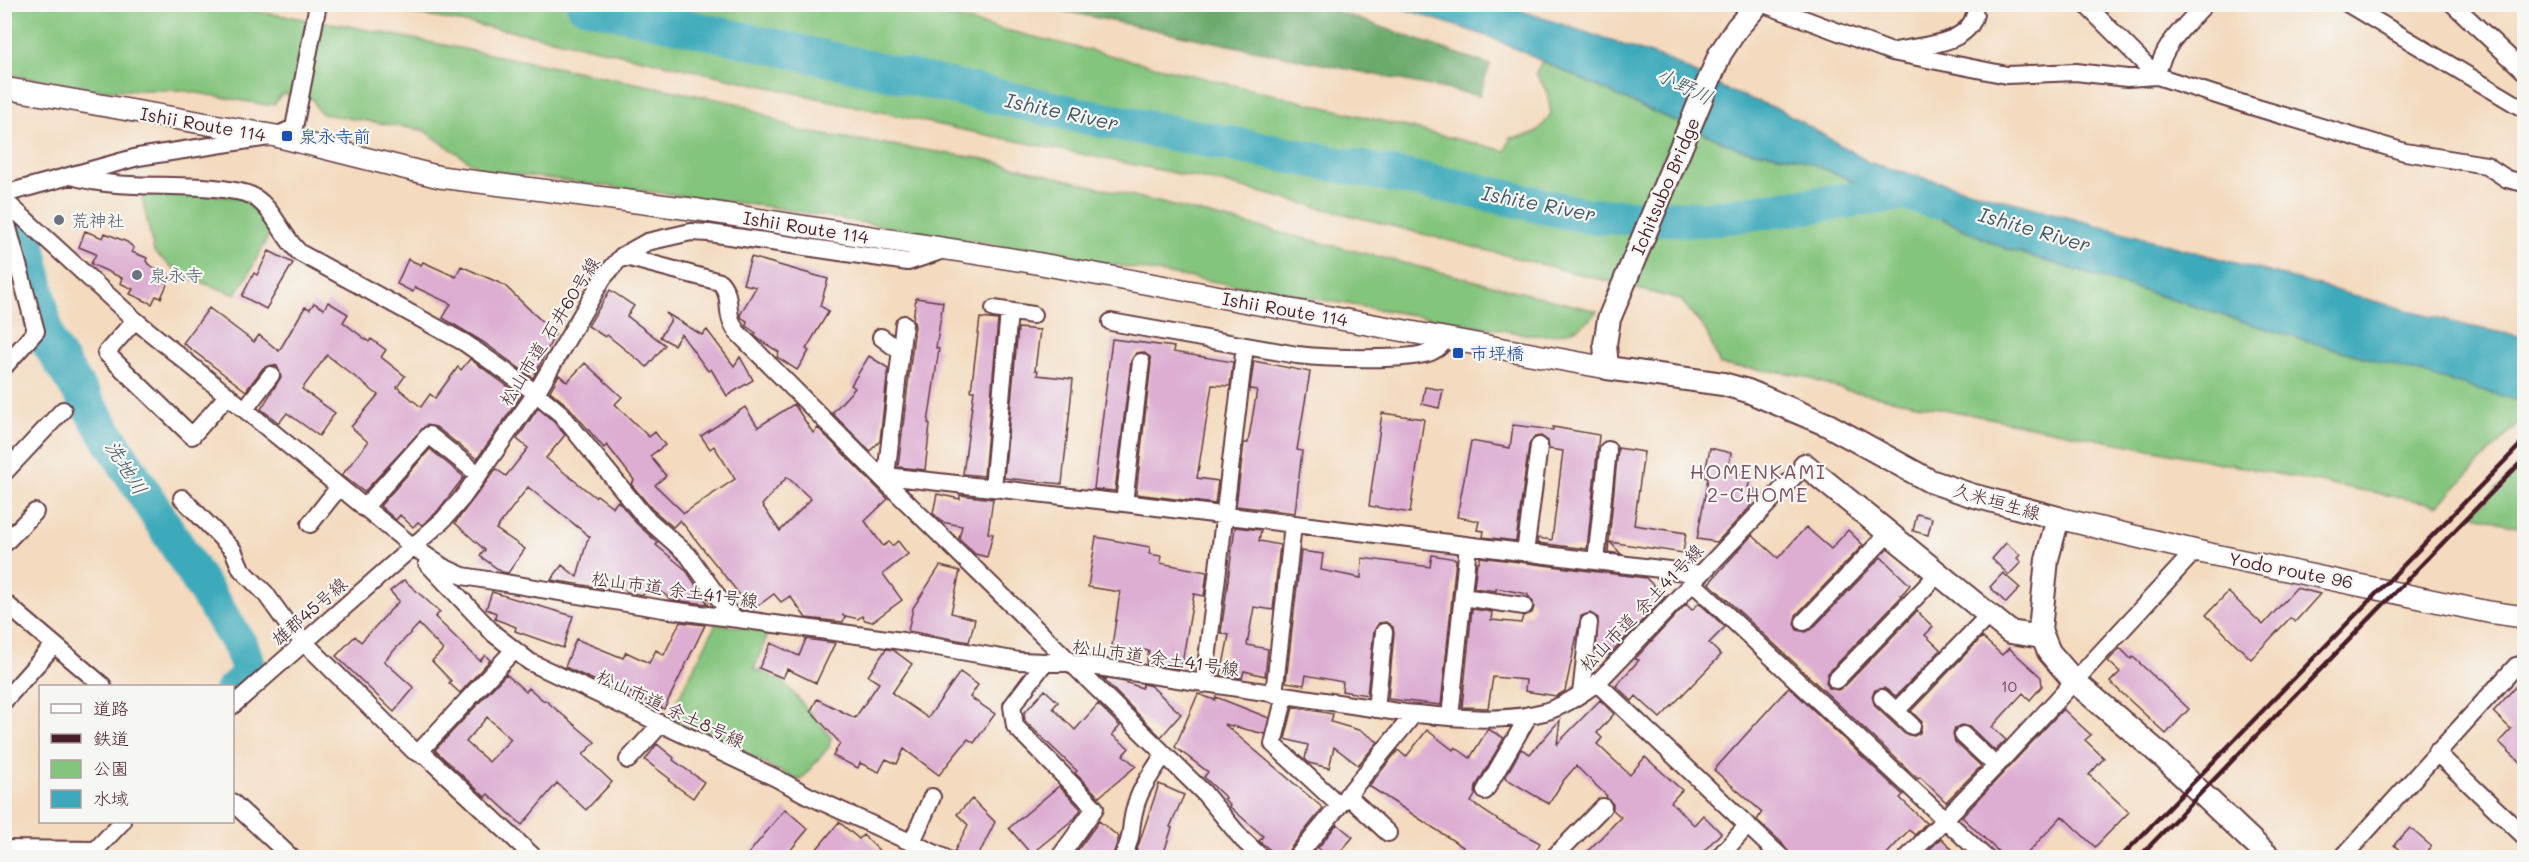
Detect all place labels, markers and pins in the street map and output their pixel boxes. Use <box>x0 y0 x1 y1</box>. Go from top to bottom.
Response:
place label: 泉永寺前 <box>299 124 371 148</box>
marker: 泉永寺前 <box>280 129 294 143</box>
place label: 荒神社 <box>71 208 125 232</box>
marker: 荒神社 <box>52 213 66 227</box>
place label: 泉永寺 <box>149 263 203 287</box>
marker: 泉永寺 <box>130 268 144 282</box>
place label: 市坪橋 <box>1470 341 1524 365</box>
marker: 市坪橋 <box>1451 346 1465 360</box>

